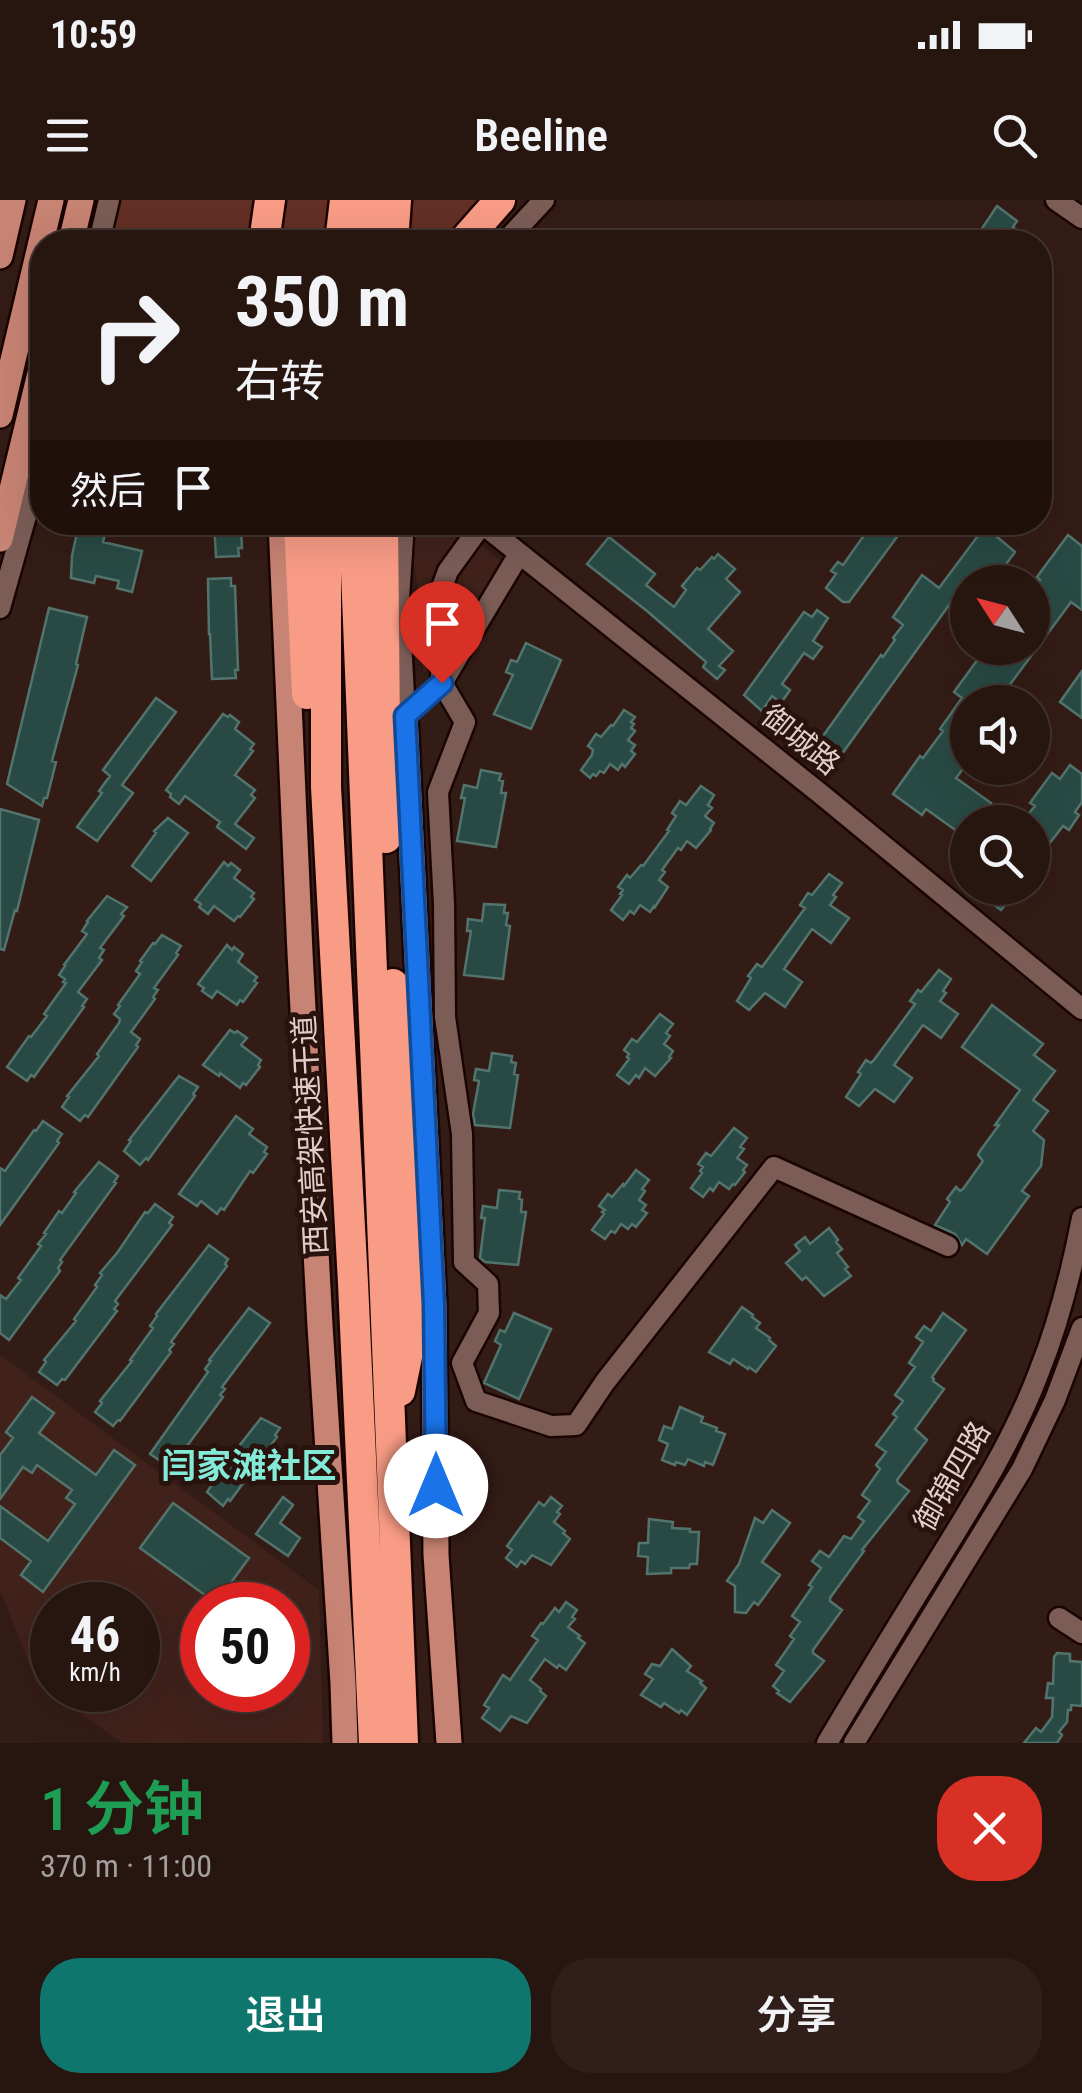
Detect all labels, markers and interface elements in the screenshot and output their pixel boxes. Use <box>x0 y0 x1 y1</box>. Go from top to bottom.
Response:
text: 10:59 <box>50 13 137 57</box>
icon: menu <box>40 108 95 163</box>
icon: search <box>987 108 1042 163</box>
text: Beeline <box>474 109 608 162</box>
text: 350 m <box>235 261 409 343</box>
icon: right <box>70 270 200 400</box>
text: 右转 <box>235 355 325 408</box>
icon: arrive <box>166 460 221 515</box>
text: 然后 <box>70 469 146 513</box>
north arrow <box>950 565 1050 665</box>
map controls <box>950 565 1050 905</box>
pin <box>400 581 485 684</box>
icon: arrive <box>415 596 470 651</box>
button: sound <box>950 685 1050 785</box>
street label: 御城路 <box>755 698 847 782</box>
button: search <box>950 805 1050 905</box>
street label: 西安高架快速干道 <box>286 1014 334 1256</box>
street label: 御锦四路 <box>907 1415 997 1537</box>
position arrow <box>384 1434 488 1538</box>
district label: 闫家滩社区 <box>161 1446 337 1487</box>
speed limit sign: 50 <box>180 1582 310 1712</box>
text: 46 <box>70 1606 120 1664</box>
text: km/h <box>69 1658 121 1687</box>
text: 1 分钟 <box>40 1774 204 1845</box>
button: close <box>937 1776 1042 1881</box>
text: 370 m · 11:00 <box>40 1847 212 1885</box>
button: 退出 <box>40 1958 531 2073</box>
button: 分享 <box>551 1958 1042 2073</box>

